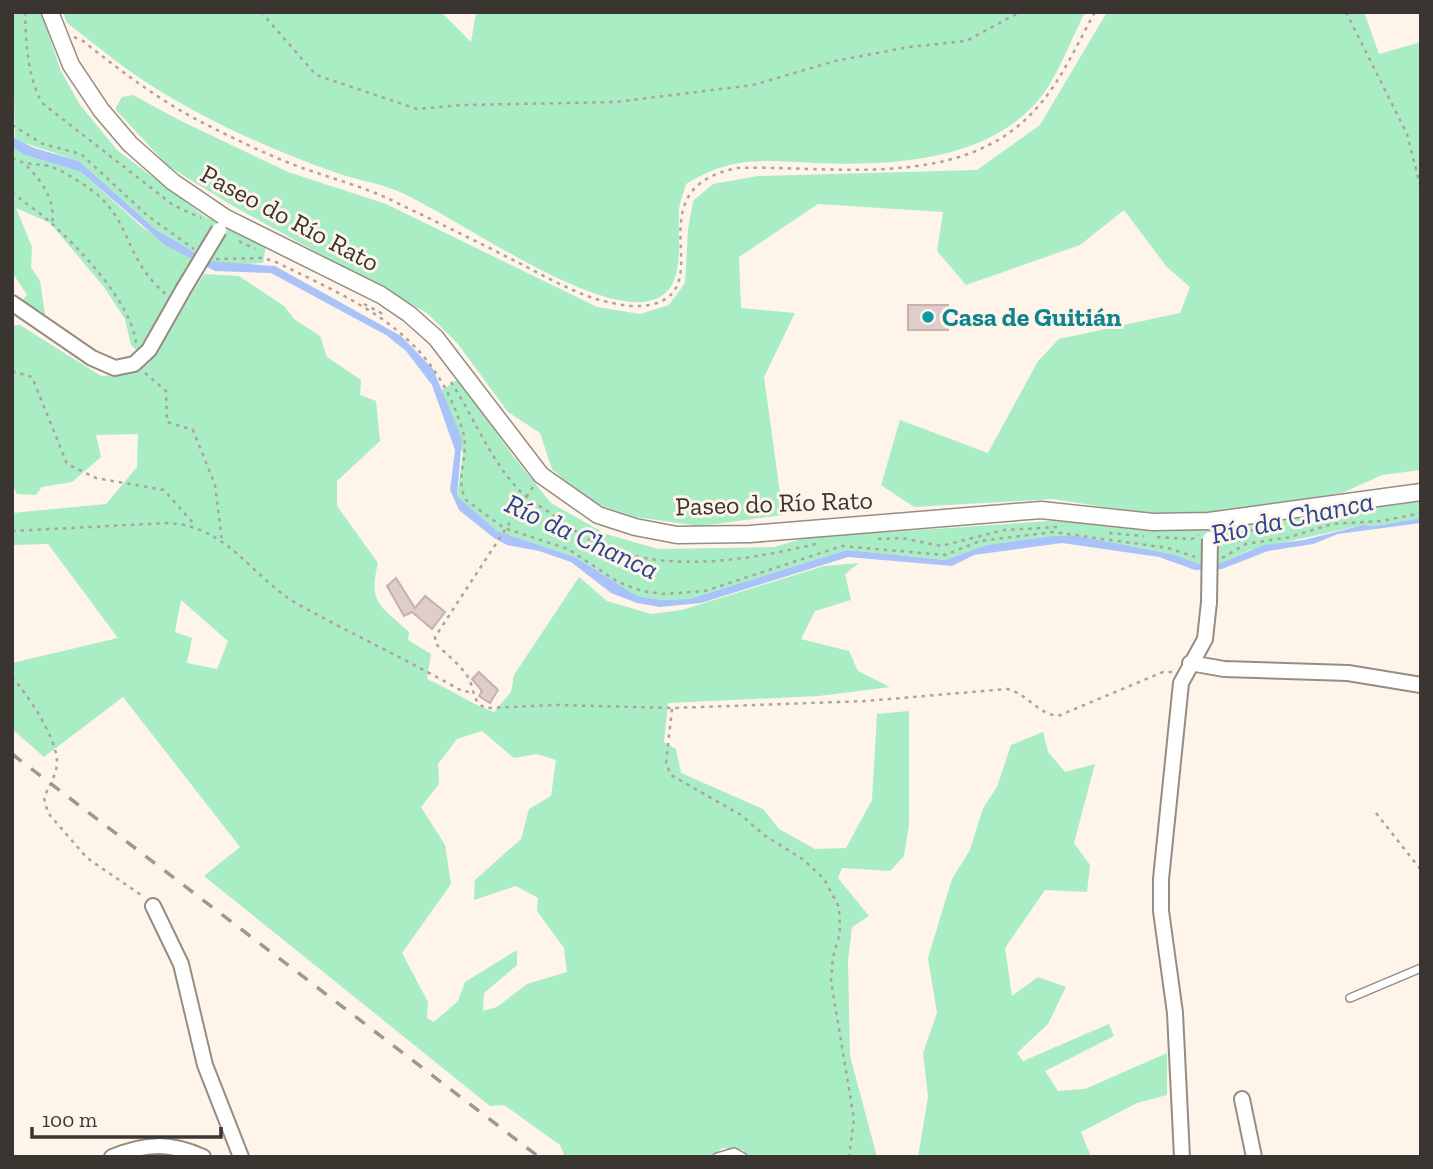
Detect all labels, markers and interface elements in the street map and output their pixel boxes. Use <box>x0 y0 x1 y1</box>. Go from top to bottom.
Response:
street label: Paseo do Río Rato <box>195 157 385 279</box>
place label: Casa de Guitián <box>942 301 1122 333</box>
marker: Casa de Guitián <box>920 309 936 325</box>
street label: Paseo do Río Rato <box>675 484 873 522</box>
water label: Río da Chanca <box>1208 484 1376 551</box>
water label: Río da Chanca <box>500 487 664 586</box>
scale bar <box>32 1096 220 1140</box>
text: 100 m <box>42 1107 97 1132</box>

